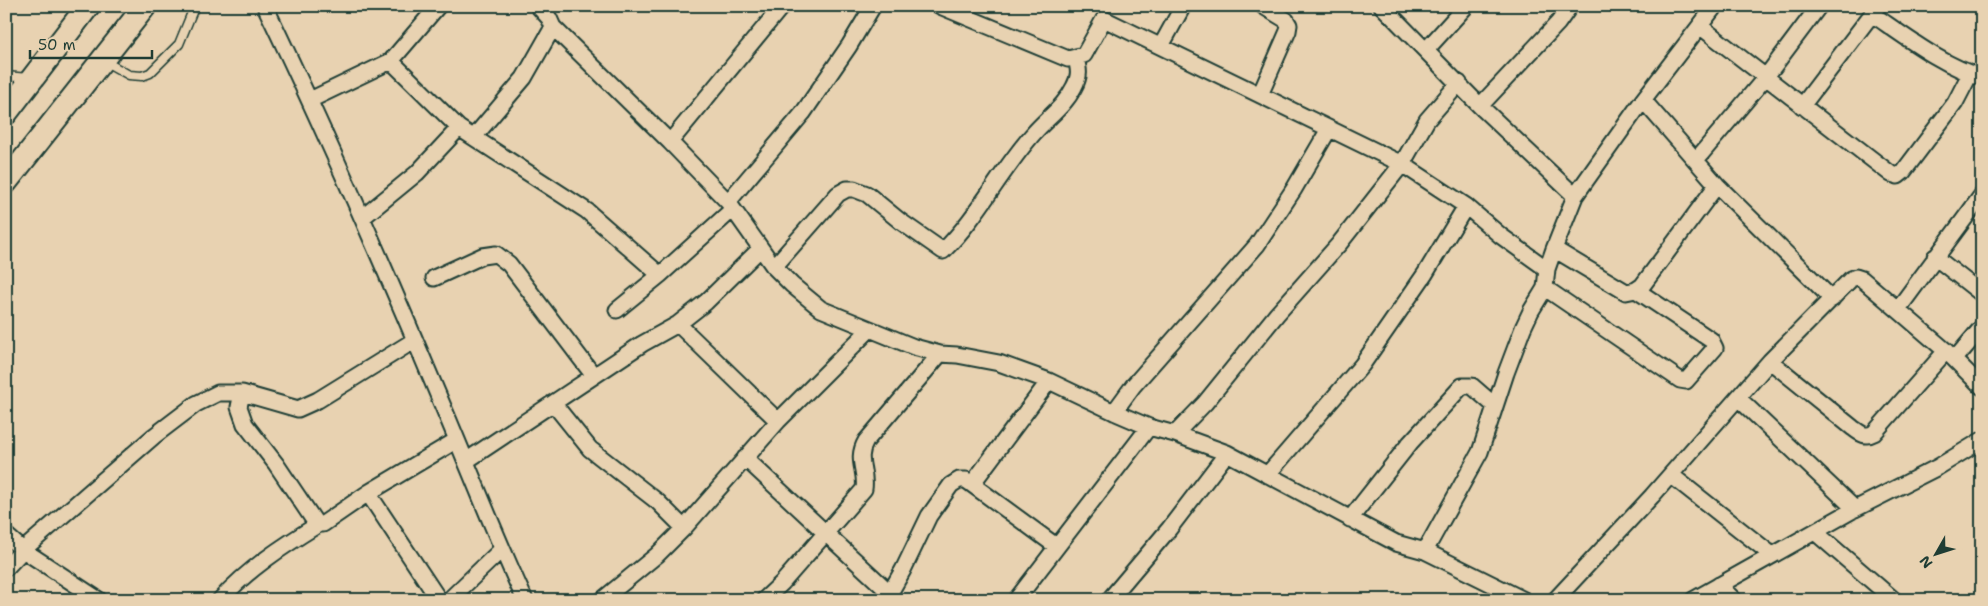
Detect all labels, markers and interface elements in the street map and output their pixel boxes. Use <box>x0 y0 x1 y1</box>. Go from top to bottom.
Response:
scale bar <box>30 28 152 60</box>
text: 50 m <box>38 35 76 55</box>
north arrow <box>1910 528 1960 578</box>
text: N <box>1915 552 1936 572</box>

